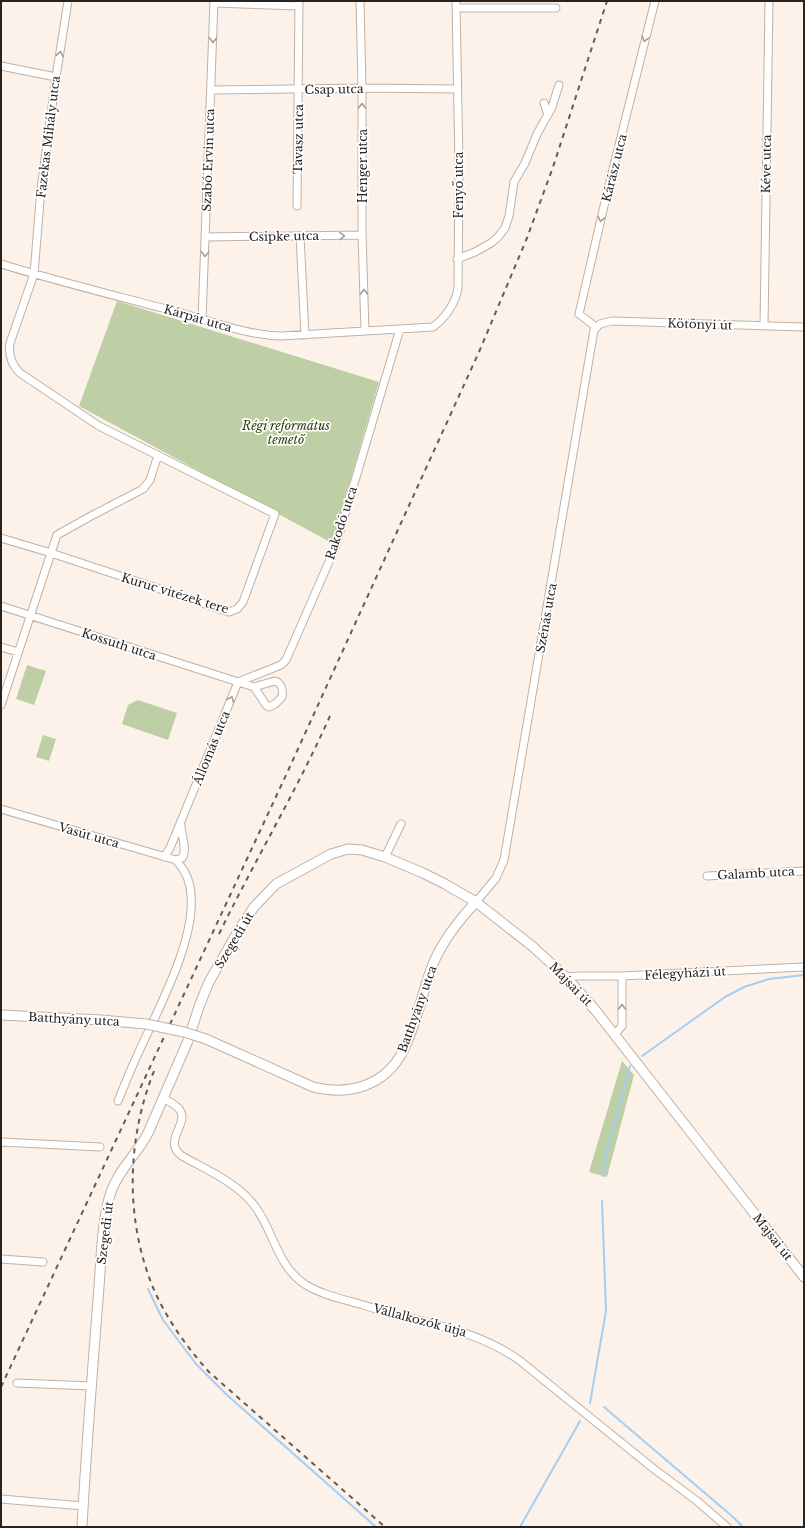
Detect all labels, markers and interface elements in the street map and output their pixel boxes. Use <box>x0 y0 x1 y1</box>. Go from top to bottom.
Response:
one-way arrow <box>642 35 650 42</box>
one-way arrow <box>208 37 217 43</box>
one-way arrow <box>55 51 64 57</box>
street label: Fazekas Mihály utca <box>33 75 63 199</box>
street label: Csap utca <box>304 81 364 97</box>
one-way arrow <box>358 103 366 109</box>
street label: Tavasz utca <box>290 104 306 174</box>
street label: Szabó Ervin utca <box>199 108 217 212</box>
street label: Henger utca <box>355 128 370 203</box>
street label: Kárász utca <box>598 132 630 204</box>
street label: Kéve utca <box>758 134 774 194</box>
street label: Fenyő utca <box>451 151 466 218</box>
one-way arrow <box>598 216 606 223</box>
street label: Csipke utca <box>249 228 320 244</box>
one-way arrow <box>339 232 345 240</box>
one-way arrow <box>200 251 209 257</box>
one-way arrow <box>360 289 369 295</box>
street label: Kárpát utca <box>162 301 234 335</box>
street label: Kötönyi út <box>667 315 733 333</box>
park label: Régi református temető <box>241 418 330 447</box>
street label: Rakodó utca <box>322 484 360 561</box>
street label: Kuruc vitézek tere <box>120 570 231 617</box>
street label: Szénás utca <box>532 582 560 654</box>
street label: Kossuth utca <box>80 625 159 663</box>
one-way arrow <box>226 695 234 702</box>
street label: Állomás utca <box>188 708 233 788</box>
street label: Vasút utca <box>56 819 121 851</box>
street label: Galamb utca <box>717 863 795 883</box>
street label: Szegedi út <box>211 909 257 971</box>
street label: Majsai út <box>546 959 596 1010</box>
street label: Batthyány utca <box>394 963 440 1055</box>
street label: Félegyházi út <box>644 963 727 983</box>
one-way arrow <box>618 1004 626 1010</box>
street label: Batthyány utca <box>28 1009 120 1029</box>
street label: Szegedi út <box>94 1200 116 1265</box>
street label: Majsai út <box>750 1210 796 1264</box>
street label: Vállalkozók útja <box>371 1300 469 1340</box>

